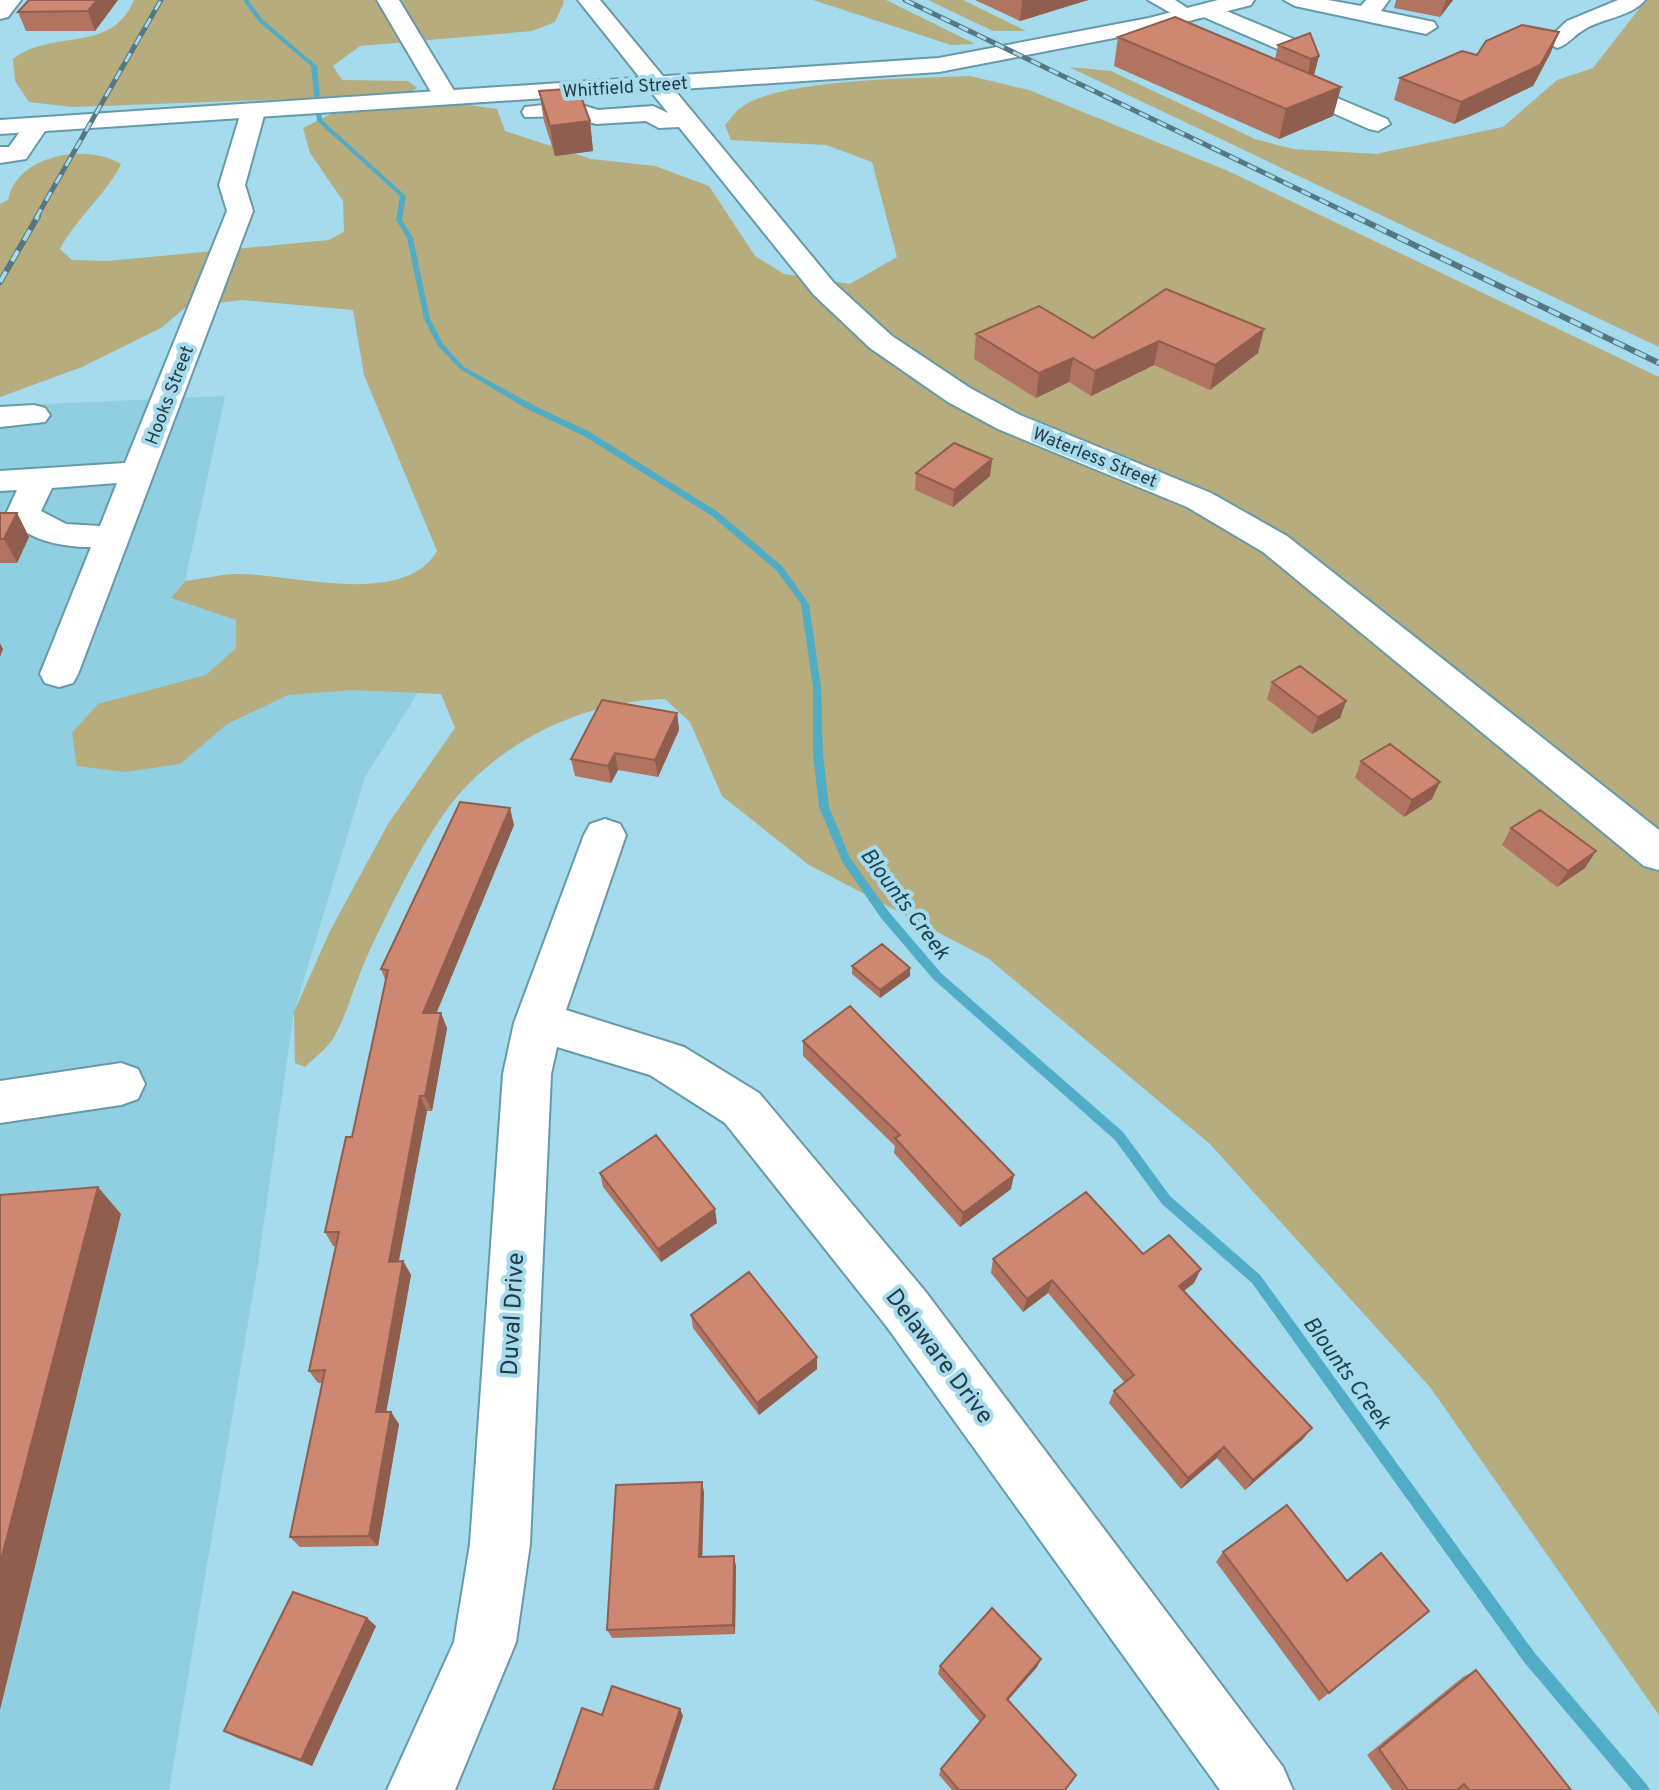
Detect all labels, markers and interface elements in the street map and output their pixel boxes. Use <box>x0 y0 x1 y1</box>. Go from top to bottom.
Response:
street label: Whitfield Street <box>562 73 688 104</box>
street label: Hooks Street <box>141 343 200 448</box>
street label: Waterless Street <box>1029 423 1160 494</box>
water label: Blounts Creek <box>853 843 955 966</box>
street label: Duval Drive <box>496 1252 532 1376</box>
street label: Delaware Drive <box>878 1284 999 1431</box>
water label: Blounts Creek <box>1296 1312 1396 1436</box>

